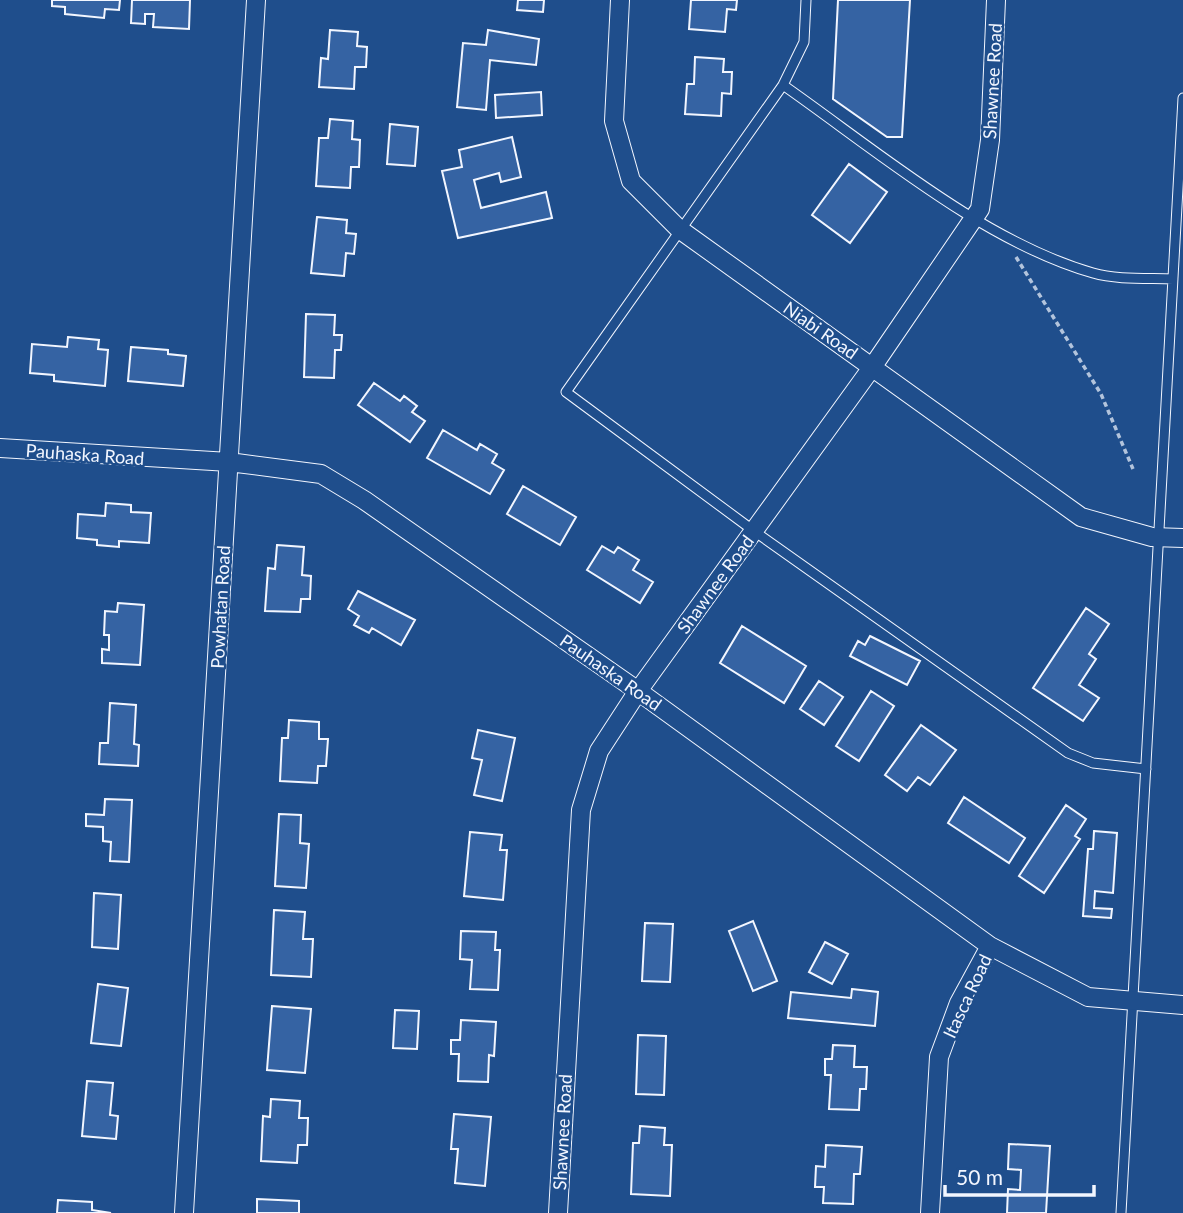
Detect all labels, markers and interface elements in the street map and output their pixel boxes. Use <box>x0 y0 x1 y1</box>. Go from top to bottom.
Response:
street label: Shawnee Road <box>978 22 1006 140</box>
street label: Niabi Road <box>780 296 862 364</box>
street label: Pauhaska Road <box>25 439 145 469</box>
street label: Shawnee Road <box>672 530 758 638</box>
street label: Powhatan Road <box>206 545 234 669</box>
street label: Pauhaska Road <box>556 629 666 715</box>
street label: Itasca Road <box>938 951 996 1041</box>
street label: Shawnee Road <box>548 1073 576 1191</box>
scale bar <box>945 1154 1094 1198</box>
text: 50 m <box>956 1164 1003 1189</box>

